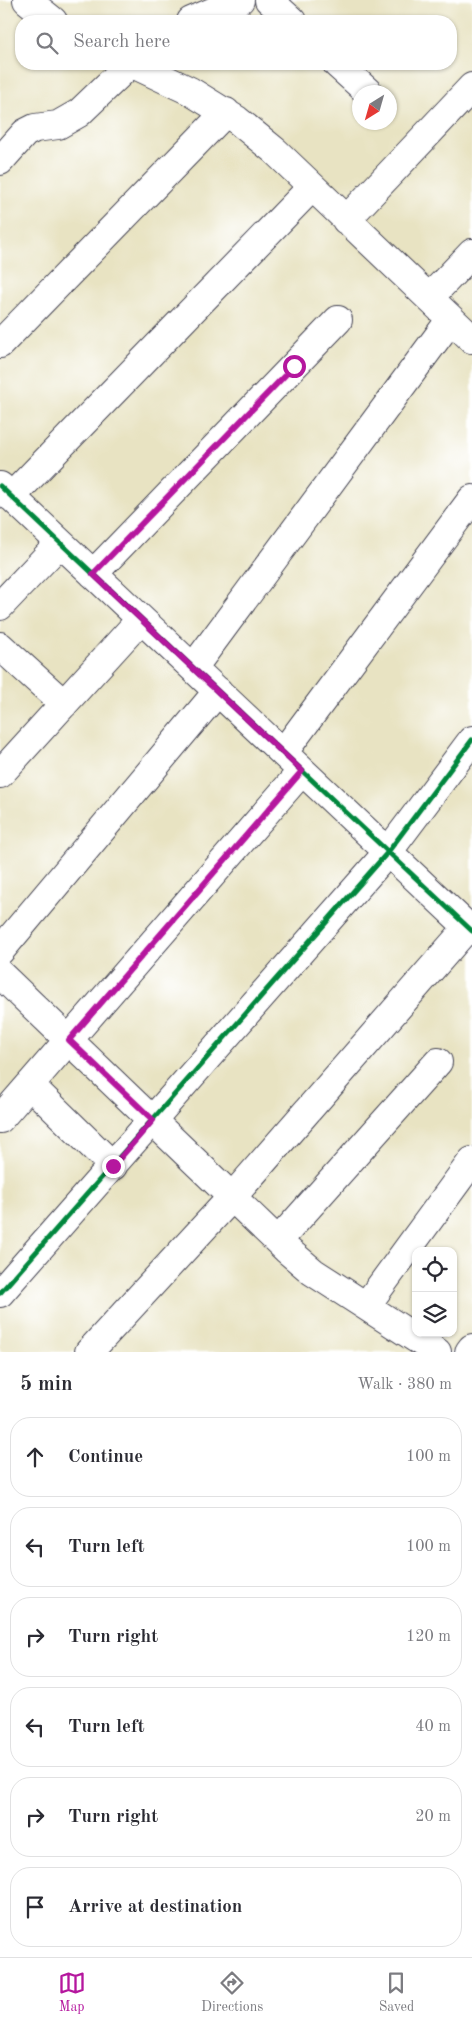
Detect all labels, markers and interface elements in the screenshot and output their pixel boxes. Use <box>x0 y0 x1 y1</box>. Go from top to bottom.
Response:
search box <box>15 15 457 70</box>
icon: search <box>33 29 61 57</box>
text: Search here <box>73 33 170 52</box>
north arrow <box>352 85 397 130</box>
route start <box>283 355 306 378</box>
route end <box>102 1155 125 1178</box>
map controls <box>412 1247 457 1337</box>
button: locate <box>412 1247 457 1292</box>
button: layers <box>412 1292 457 1337</box>
text: 5 min <box>20 1374 73 1395</box>
text: Walk · 380 m <box>357 1377 452 1393</box>
icon: ahead <box>21 1443 49 1471</box>
text: Continue <box>68 1448 143 1467</box>
text: 100 m <box>406 1449 451 1465</box>
icon: left <box>21 1533 49 1561</box>
text: Turn left <box>68 1538 145 1557</box>
text: 100 m <box>406 1539 451 1555</box>
icon: right <box>21 1623 49 1651</box>
text: Turn right <box>68 1628 158 1647</box>
text: 120 m <box>406 1629 451 1645</box>
icon: left <box>21 1713 49 1741</box>
text: Turn left <box>68 1718 145 1737</box>
text: 40 m <box>415 1719 451 1735</box>
icon: right <box>21 1803 49 1831</box>
text: Turn right <box>68 1808 158 1827</box>
text: 20 m <box>415 1809 451 1825</box>
icon: arrive <box>21 1893 49 1921</box>
text: Arrive at destination <box>68 1898 242 1917</box>
tab: Map <box>58 1969 86 2016</box>
tab: Directions <box>201 1969 263 2016</box>
tab: Saved <box>379 1969 414 2016</box>

